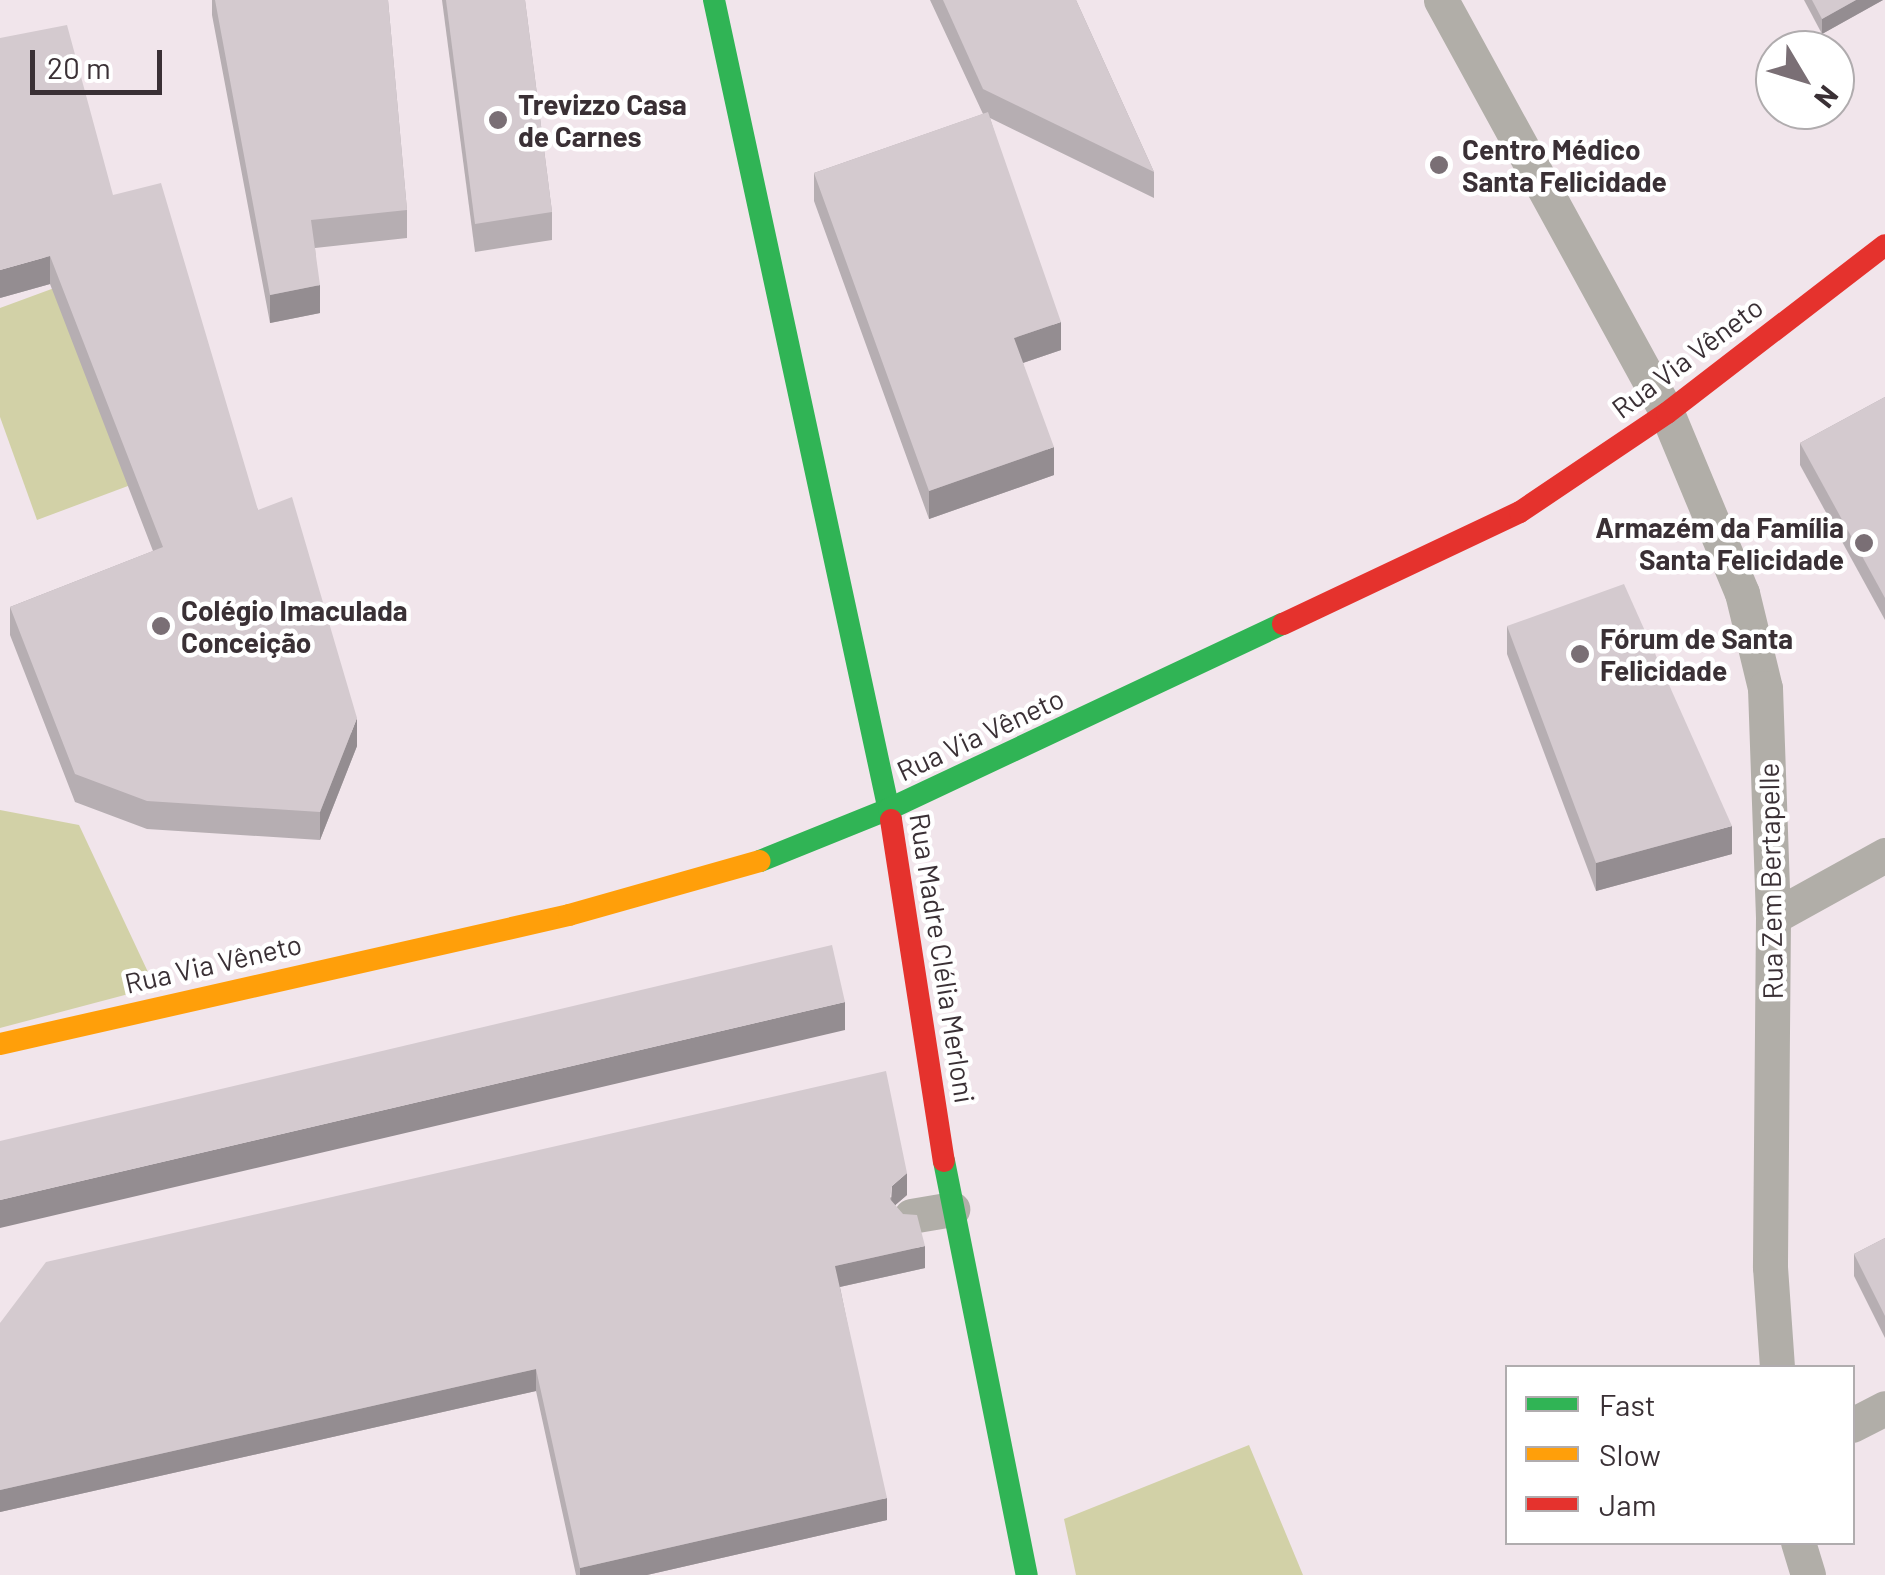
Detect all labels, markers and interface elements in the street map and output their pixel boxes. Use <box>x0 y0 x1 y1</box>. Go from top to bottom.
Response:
scale bar <box>35 30 168 92</box>
north arrow <box>1755 30 1855 130</box>
text: 20 m <box>47 49 111 85</box>
text: N <box>1808 79 1846 115</box>
place label: Trevizzo Casa de Carnes <box>518 87 687 153</box>
marker: Trevizzo Casa de Carnes <box>487 109 509 131</box>
place label: Centro Médico Santa Felicidade <box>1462 132 1667 198</box>
marker: Centro Médico Santa Felicidade <box>1426 152 1452 178</box>
street label: Rua Via Vêneto <box>1605 289 1769 425</box>
place label: Armazém da Família Santa Felicidade <box>1595 510 1844 576</box>
marker: Armazém da Família Santa Felicidade <box>1853 532 1875 554</box>
place label: Colégio Imaculada Conceição <box>181 593 408 659</box>
marker: Colégio Imaculada Conceição <box>150 615 172 637</box>
place label: Fórum de Santa Felicidade <box>1600 621 1793 687</box>
marker: Fórum de Santa Felicidade <box>1569 643 1591 665</box>
street label: Rua Via Vêneto <box>891 681 1069 787</box>
street label: Rua Zem Bertapelle <box>1751 762 1789 1000</box>
street label: Rua Madre Clélia Merloni <box>903 811 983 1105</box>
street label: Rua Via Vêneto <box>121 926 305 1000</box>
legend <box>1505 1365 1855 1545</box>
text: Fast <box>1599 1386 1656 1422</box>
text: Slow <box>1599 1436 1661 1472</box>
text: Jam <box>1599 1486 1656 1522</box>

